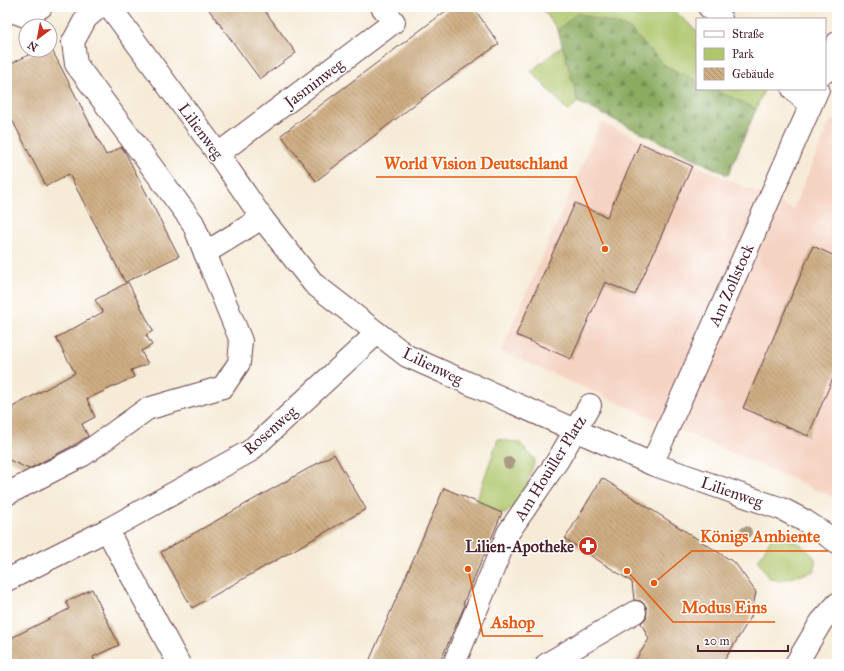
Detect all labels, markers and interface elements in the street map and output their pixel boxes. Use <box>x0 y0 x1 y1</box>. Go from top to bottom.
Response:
north arrow <box>18 18 58 58</box>
legend <box>696 18 826 90</box>
text: Straße <box>732 27 764 41</box>
text: N <box>25 38 40 54</box>
text: Park <box>732 47 754 61</box>
street label: Jasminweg <box>279 54 348 113</box>
text: Gebäude <box>732 67 774 81</box>
street label: Lilienweg <box>174 99 228 164</box>
callout: World Vision Deutschland <box>376 148 576 177</box>
text: World Vision Deutschland <box>384 153 568 174</box>
street label: Am Zollstock <box>704 240 758 330</box>
street label: Lilienweg <box>399 343 467 390</box>
street label: Rosenweg <box>239 401 302 459</box>
street label: Am Houiller Platz <box>510 411 590 525</box>
street label: Lilienweg <box>698 473 766 513</box>
callout: Königs Ambiente <box>692 522 828 551</box>
text: Königs Ambiente <box>700 526 820 547</box>
pharmacy icon: Lilien-Apotheke <box>577 535 599 557</box>
place label: Lilien-Apotheke <box>465 537 574 557</box>
callout: Modus Eins <box>673 593 775 622</box>
text: Modus Eins <box>681 597 767 618</box>
callout: Ashop <box>483 607 543 636</box>
text: Ashop <box>490 612 536 633</box>
scale bar <box>698 627 788 653</box>
text: 20 m <box>704 634 730 648</box>

